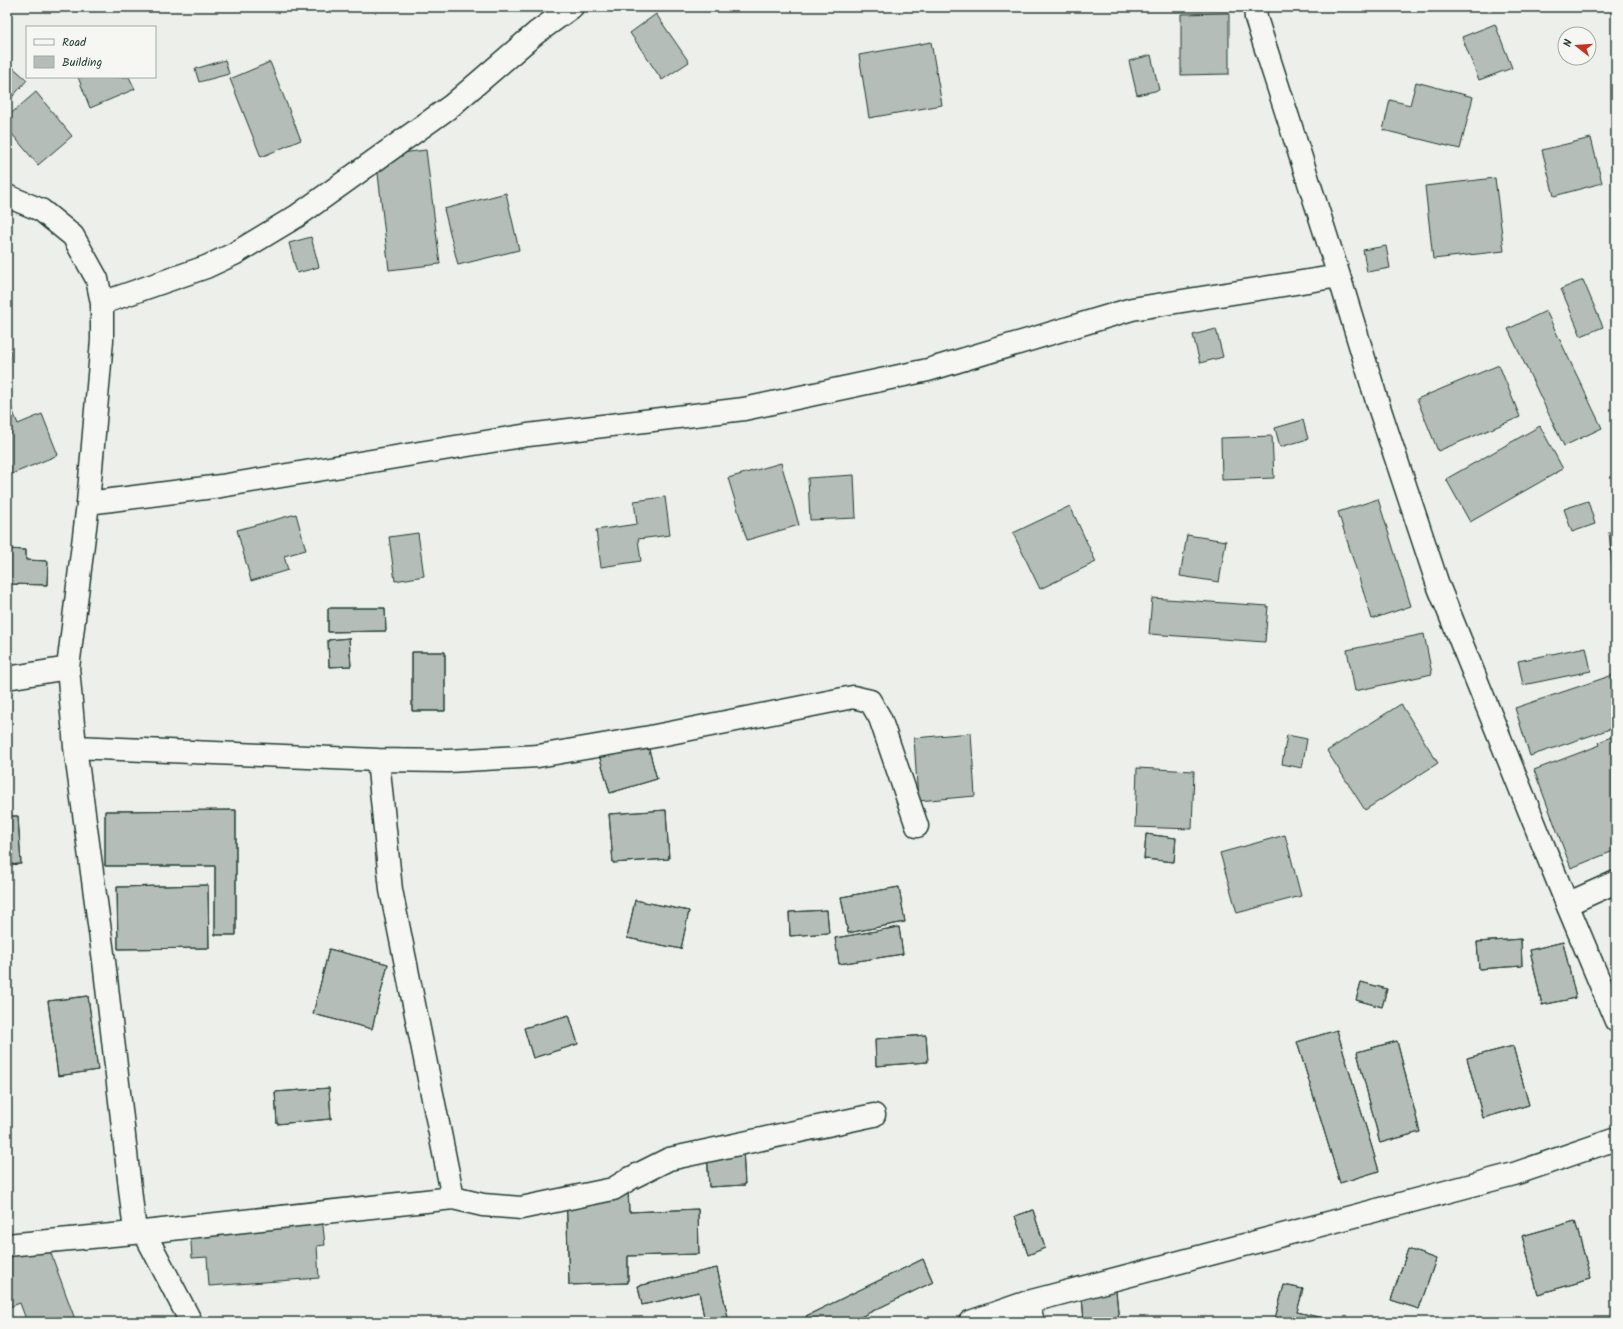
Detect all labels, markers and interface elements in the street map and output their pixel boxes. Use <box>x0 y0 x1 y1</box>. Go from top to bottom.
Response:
legend <box>26 26 156 78</box>
north arrow <box>1557 26 1597 66</box>
text: Road <box>62 33 87 52</box>
text: N <box>1559 37 1578 49</box>
text: Building <box>62 53 102 72</box>

